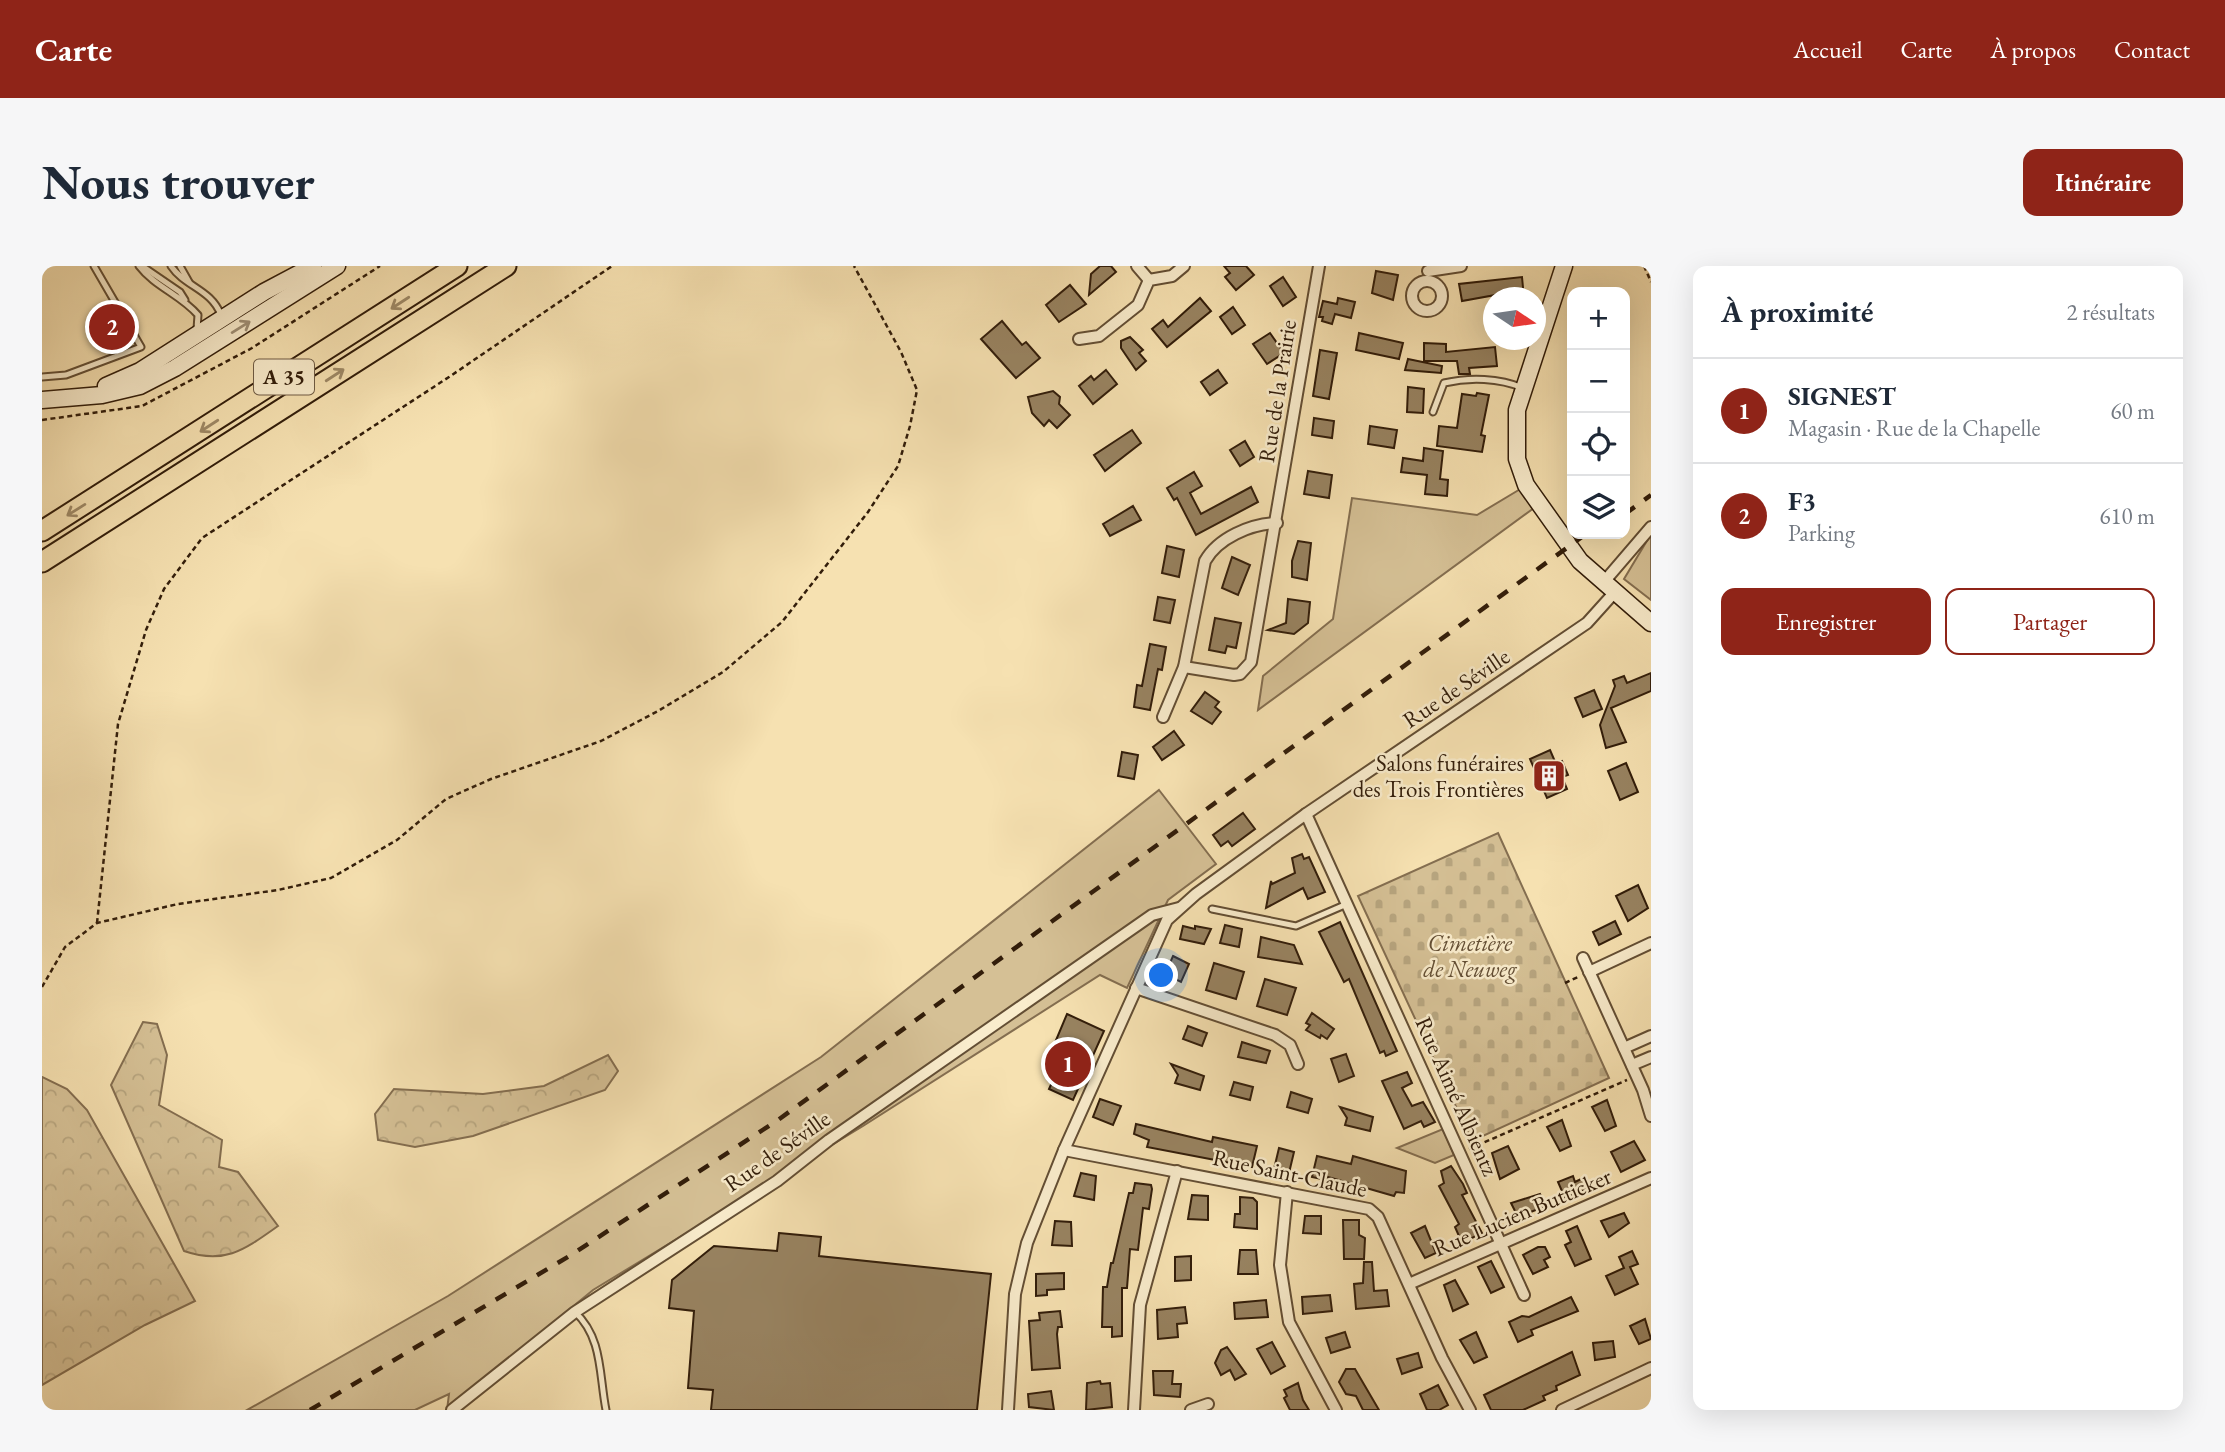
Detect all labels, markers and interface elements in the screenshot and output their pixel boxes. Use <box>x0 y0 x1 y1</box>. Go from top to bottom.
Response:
text: Carte <box>35 28 112 71</box>
text: Accueil <box>1793 34 1863 65</box>
text: Carte <box>1901 34 1952 65</box>
text: À propos <box>1990 34 2076 65</box>
text: Contact <box>2114 34 2190 65</box>
button: Itinéraire <box>2023 149 2183 216</box>
text: Nous trouver <box>42 150 315 214</box>
north arrow <box>1483 287 1546 350</box>
map controls <box>1567 287 1630 539</box>
button: + <box>1567 287 1630 350</box>
text: À proximité <box>1721 292 1873 331</box>
one-way arrow <box>391 296 410 310</box>
text: 2 résultats <box>2067 297 2155 327</box>
pin: 2 <box>89 301 135 353</box>
street label: Rue de la Prairie <box>1251 317 1303 464</box>
one-way arrow <box>231 319 250 334</box>
button: − <box>1567 350 1630 413</box>
road number: A 35 <box>254 360 314 394</box>
one-way arrow <box>325 368 345 382</box>
text: SIGNEST <box>1788 379 1896 413</box>
text: 1 <box>1738 396 1750 426</box>
text: 60 m <box>2110 396 2155 426</box>
button: locate <box>1567 413 1630 476</box>
text: Magasin · Rue de la Chapelle <box>1788 413 2041 443</box>
one-way arrow <box>199 419 219 433</box>
button: layers <box>1567 476 1630 539</box>
text: F3 <box>1788 484 1816 518</box>
text: 2 <box>1738 501 1750 531</box>
text: 610 m <box>2099 501 2155 531</box>
one-way arrow <box>67 504 87 518</box>
text: Parking <box>1788 518 1855 548</box>
button: Enregistrer <box>1721 588 1931 655</box>
button: Partager <box>1945 588 2155 655</box>
street label: Rue de Séville <box>1397 641 1515 735</box>
place label: Salons funéraires des Trois Frontières <box>1353 748 1524 804</box>
building icon: Salons funéraires des Trois Frontières <box>1530 757 1568 795</box>
park label: Cimetière de Neuweg <box>1423 928 1518 984</box>
your location <box>1144 958 1178 992</box>
street label: Rue Aimé Albientz <box>1409 1012 1506 1181</box>
pin: 1 <box>1045 1038 1091 1090</box>
street label: Rue de Séville <box>718 1104 836 1198</box>
street label: Rue Saint-Claude <box>1210 1142 1370 1204</box>
street label: Rue Lucien Butticker <box>1428 1161 1616 1263</box>

